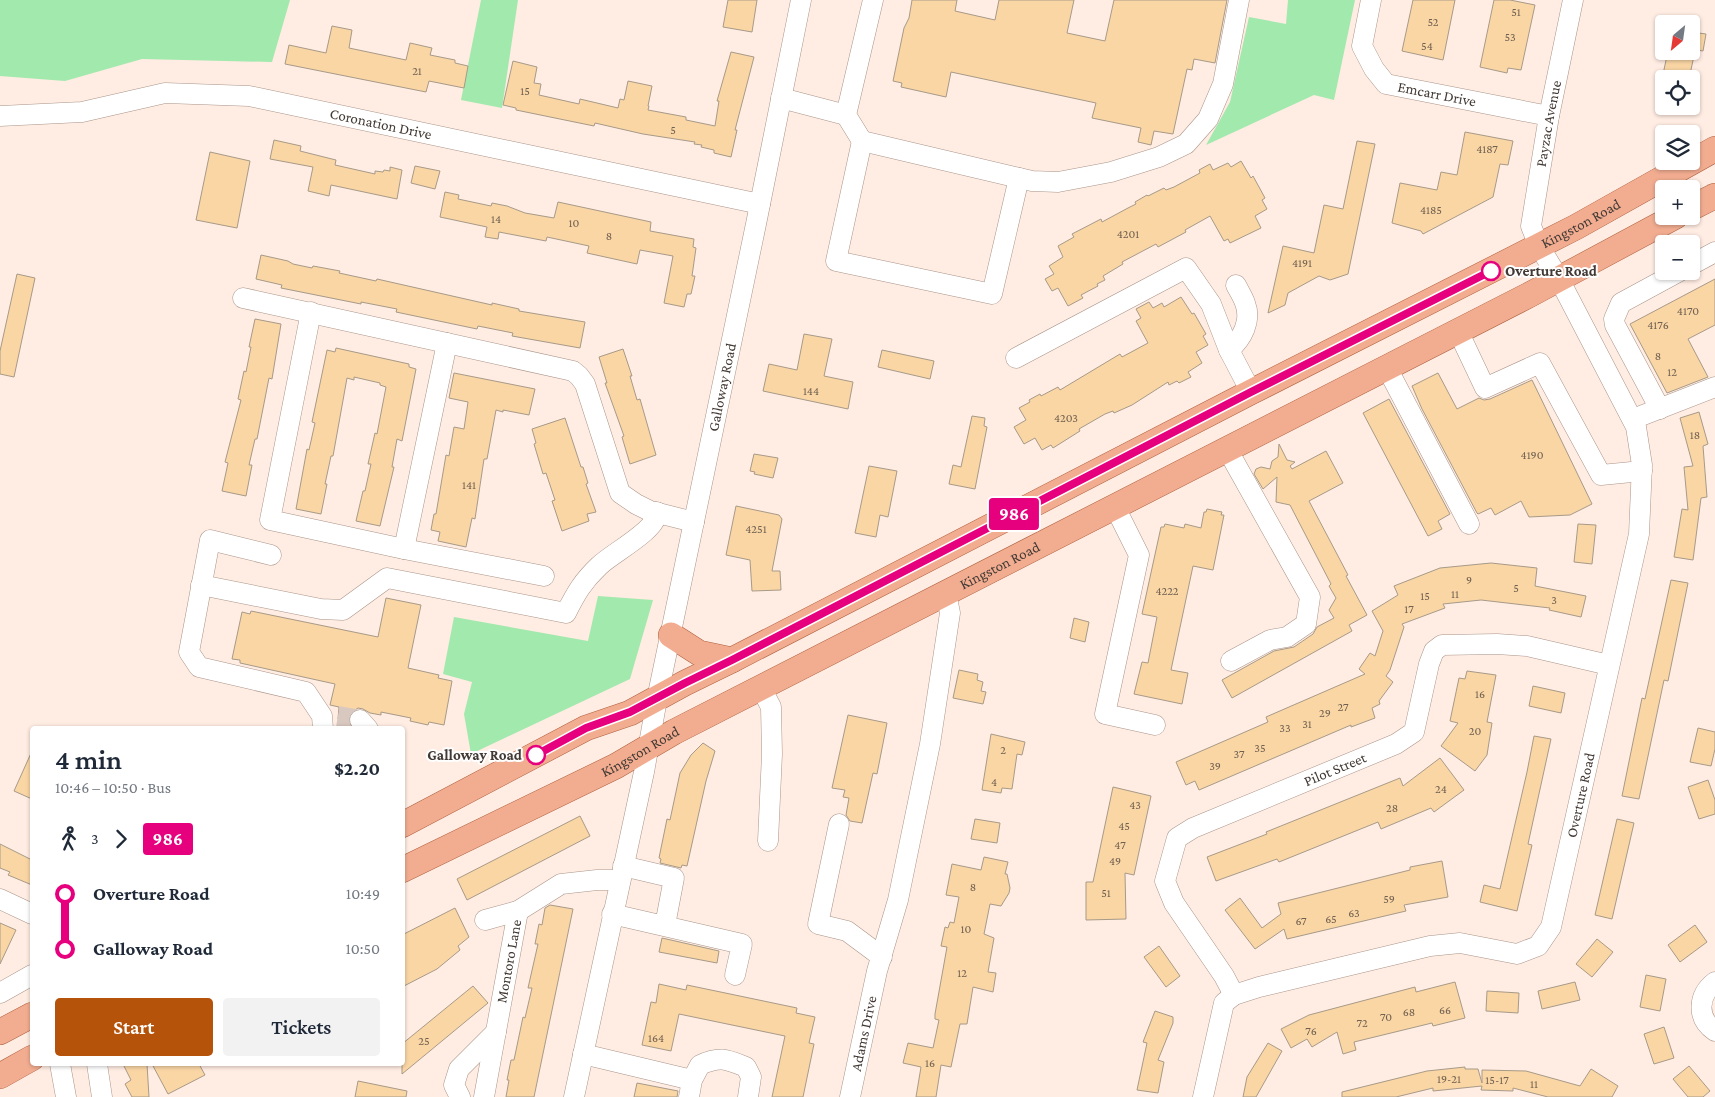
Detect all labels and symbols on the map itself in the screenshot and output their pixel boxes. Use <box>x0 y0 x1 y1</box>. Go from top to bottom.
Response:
house number: 51 <box>1511 5 1521 19</box>
house number: 52 <box>1427 15 1439 29</box>
north arrow <box>1655 15 1700 60</box>
house number: 53 <box>1504 30 1516 44</box>
house number: 54 <box>1421 39 1433 53</box>
house number: 21 <box>412 64 422 78</box>
street label: Emcarr Drive <box>1396 78 1478 110</box>
street label: Payzac Avenue <box>1533 78 1564 168</box>
house number: 15 <box>520 84 530 98</box>
street label: Coronation Drive <box>328 105 434 142</box>
house number: 5 <box>670 123 676 137</box>
house number: 4187 <box>1476 142 1498 156</box>
street label: Kingston Road <box>1539 196 1623 251</box>
house number: 4185 <box>1420 203 1442 217</box>
house number: 14 <box>491 212 501 226</box>
house number: 10 <box>569 216 580 230</box>
house number: 4201 <box>1117 227 1139 241</box>
house number: 8 <box>606 229 612 243</box>
house number: 4191 <box>1292 256 1312 270</box>
marker: Overture Road <box>1481 261 1501 281</box>
place label: Overture Road <box>1505 263 1598 279</box>
house number: 4170 <box>1677 304 1699 318</box>
house number: 4176 <box>1647 318 1669 332</box>
street label: Galloway Road <box>705 342 739 433</box>
house number: 8 <box>1655 349 1661 363</box>
house number: 12 <box>1667 365 1677 379</box>
house number: 144 <box>803 384 819 398</box>
house number: 4203 <box>1054 411 1078 425</box>
house number: 18 <box>1690 428 1700 442</box>
house number: 4190 <box>1521 448 1544 462</box>
house number: 141 <box>462 478 476 492</box>
line badge: 986 <box>985 498 1043 530</box>
house number: 4251 <box>745 522 767 536</box>
street label: Kingston Road <box>957 538 1042 593</box>
house number: 9 <box>1466 573 1472 587</box>
house number: 5 <box>1513 581 1519 595</box>
house number: 4222 <box>1155 584 1179 598</box>
house number: 11 <box>1451 587 1459 601</box>
house number: 15 <box>1420 589 1430 603</box>
house number: 3 <box>1551 593 1557 607</box>
house number: 17 <box>1404 602 1414 616</box>
house number: 16 <box>1475 687 1485 701</box>
house number: 27 <box>1337 700 1349 714</box>
house number: 29 <box>1319 706 1331 720</box>
house number: 31 <box>1302 717 1312 731</box>
house number: 33 <box>1279 721 1291 735</box>
street label: Kingston Road <box>598 723 682 780</box>
house number: 20 <box>1469 724 1481 738</box>
house number: 35 <box>1254 741 1266 755</box>
house number: 2 <box>1000 743 1006 757</box>
marker: Galloway Road <box>526 745 546 765</box>
place label: Galloway Road <box>427 747 523 763</box>
house number: 37 <box>1233 747 1245 761</box>
street label: Pilot Street <box>1302 749 1370 789</box>
street label: Overture Road <box>1563 751 1598 839</box>
house number: 39 <box>1209 759 1221 773</box>
house number: 4 <box>991 775 997 789</box>
house number: 24 <box>1435 782 1447 796</box>
house number: 43 <box>1129 798 1141 812</box>
house number: 28 <box>1386 801 1398 815</box>
house number: 45 <box>1118 819 1130 833</box>
house number: 47 <box>1114 838 1126 852</box>
house number: 49 <box>1109 854 1121 868</box>
house number: 8 <box>970 880 976 894</box>
house number: 51 <box>1101 886 1111 900</box>
house number: 59 <box>1383 892 1395 906</box>
house number: 63 <box>1348 906 1360 920</box>
house number: 65 <box>1325 912 1337 926</box>
house number: 67 <box>1295 914 1307 928</box>
street label: Montoro Lane <box>493 918 524 1004</box>
house number: 10 <box>961 922 972 936</box>
house number: 12 <box>957 966 967 980</box>
street label: Adams Drive <box>848 994 880 1073</box>
house number: 66 <box>1439 1003 1451 1017</box>
house number: 68 <box>1403 1005 1415 1019</box>
house number: 70 <box>1380 1010 1392 1024</box>
house number: 72 <box>1356 1016 1368 1030</box>
house number: 76 <box>1305 1024 1317 1038</box>
house number: 164 <box>648 1031 664 1045</box>
house number: 25 <box>418 1034 430 1048</box>
house number: 16 <box>925 1056 935 1070</box>
house number: 19-21 <box>1437 1072 1461 1086</box>
house number: 15-17 <box>1485 1073 1509 1087</box>
house number: 11 <box>1530 1077 1538 1091</box>

